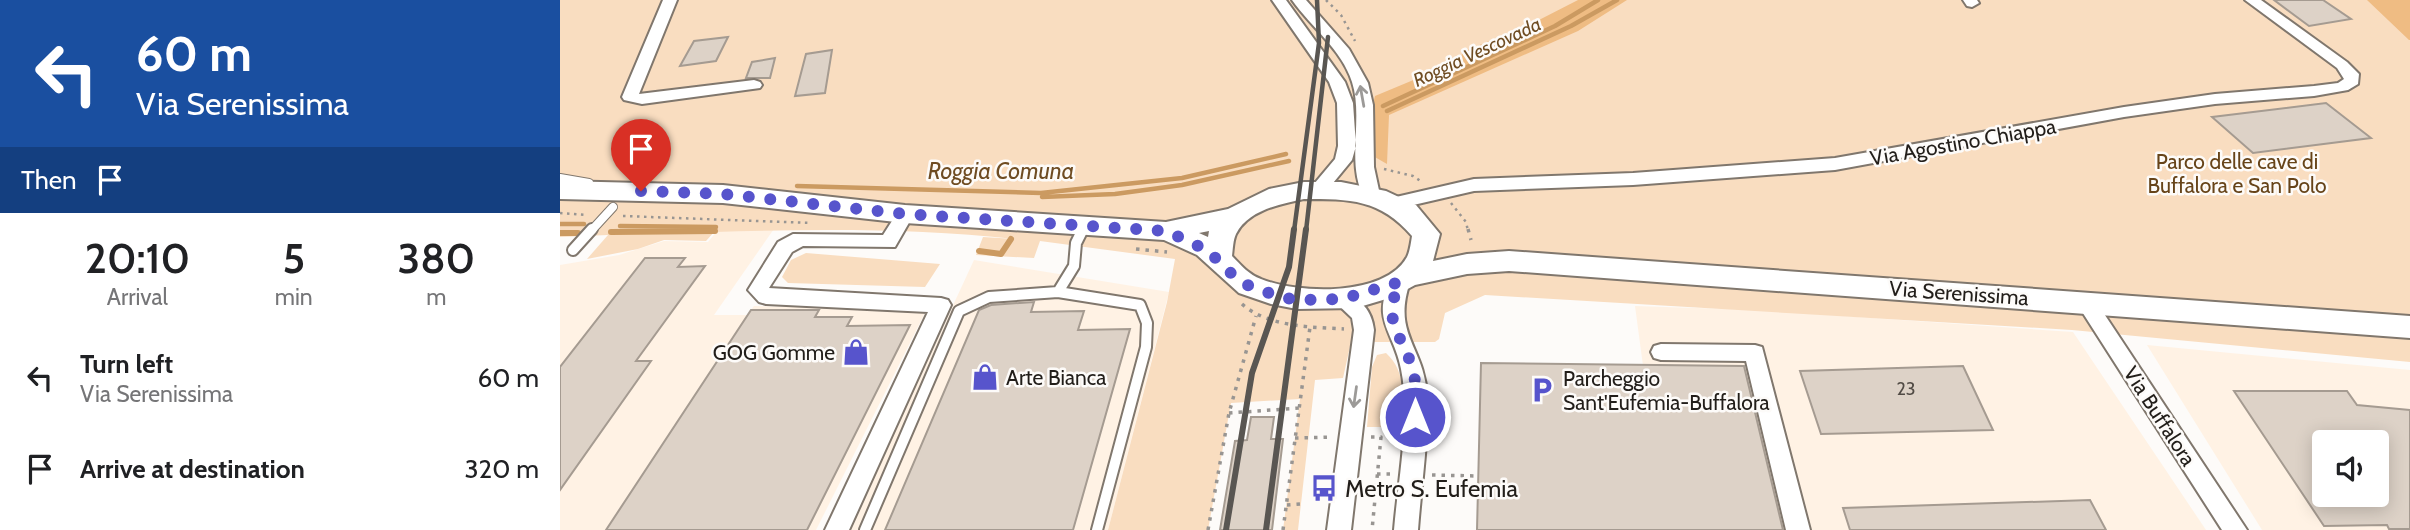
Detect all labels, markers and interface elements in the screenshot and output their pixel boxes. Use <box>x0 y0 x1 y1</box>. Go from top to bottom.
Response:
water label: Roggia Vescovada <box>1409 12 1545 92</box>
text: 60 m <box>136 24 252 83</box>
icon: left <box>21 28 112 119</box>
text: Via Serenissima <box>136 84 349 123</box>
one-way arrow <box>1355 85 1368 108</box>
street label: Via Agostino Chiappa <box>1868 113 2058 171</box>
pin <box>611 119 671 191</box>
icon: arrive <box>622 130 660 168</box>
park label: Parco delle cave di Buffalora e San Polo <box>2148 149 2326 198</box>
water label: Roggia Comuna <box>928 157 1074 185</box>
icon: arrive <box>91 161 129 199</box>
text: Then <box>21 164 77 196</box>
text: 20:10 <box>85 232 190 284</box>
text: 5 <box>282 232 305 284</box>
text: 380 <box>398 232 475 284</box>
street label: Via Serenissima <box>1888 276 2030 310</box>
text: Arrival <box>107 283 168 311</box>
text: min <box>275 283 313 311</box>
text: m <box>426 283 446 311</box>
shop icon: GOG Gomme <box>841 337 871 367</box>
place label: GOG Gomme <box>713 340 835 365</box>
text: Turn left <box>80 348 173 380</box>
icon: left <box>21 359 59 397</box>
text: 60 m <box>477 362 539 394</box>
shop icon: Arte Bianca <box>970 362 1000 392</box>
street label: Via Buffalora <box>2119 362 2201 470</box>
place label: Arte Bianca <box>1006 365 1106 390</box>
place label: Parcheggio Sant'Eufemia-Buffalora <box>1563 366 1770 415</box>
parking icon: Parcheggio Sant'Eufemia-Buffalora <box>1527 375 1557 405</box>
house number: 23 <box>1896 378 1916 400</box>
text: Via Serenissima <box>80 380 233 408</box>
position arrow <box>1378 380 1452 454</box>
one-way arrow <box>1348 386 1361 408</box>
map controls <box>2312 430 2389 507</box>
button: sound <box>2312 430 2389 507</box>
icon: arrive <box>21 450 59 488</box>
text: Arrive at destination <box>80 453 305 485</box>
text: 320 m <box>465 453 539 485</box>
bus stop icon: Metro S. Eufemia <box>1309 473 1339 503</box>
place label: Metro S. Eufemia <box>1345 474 1518 503</box>

